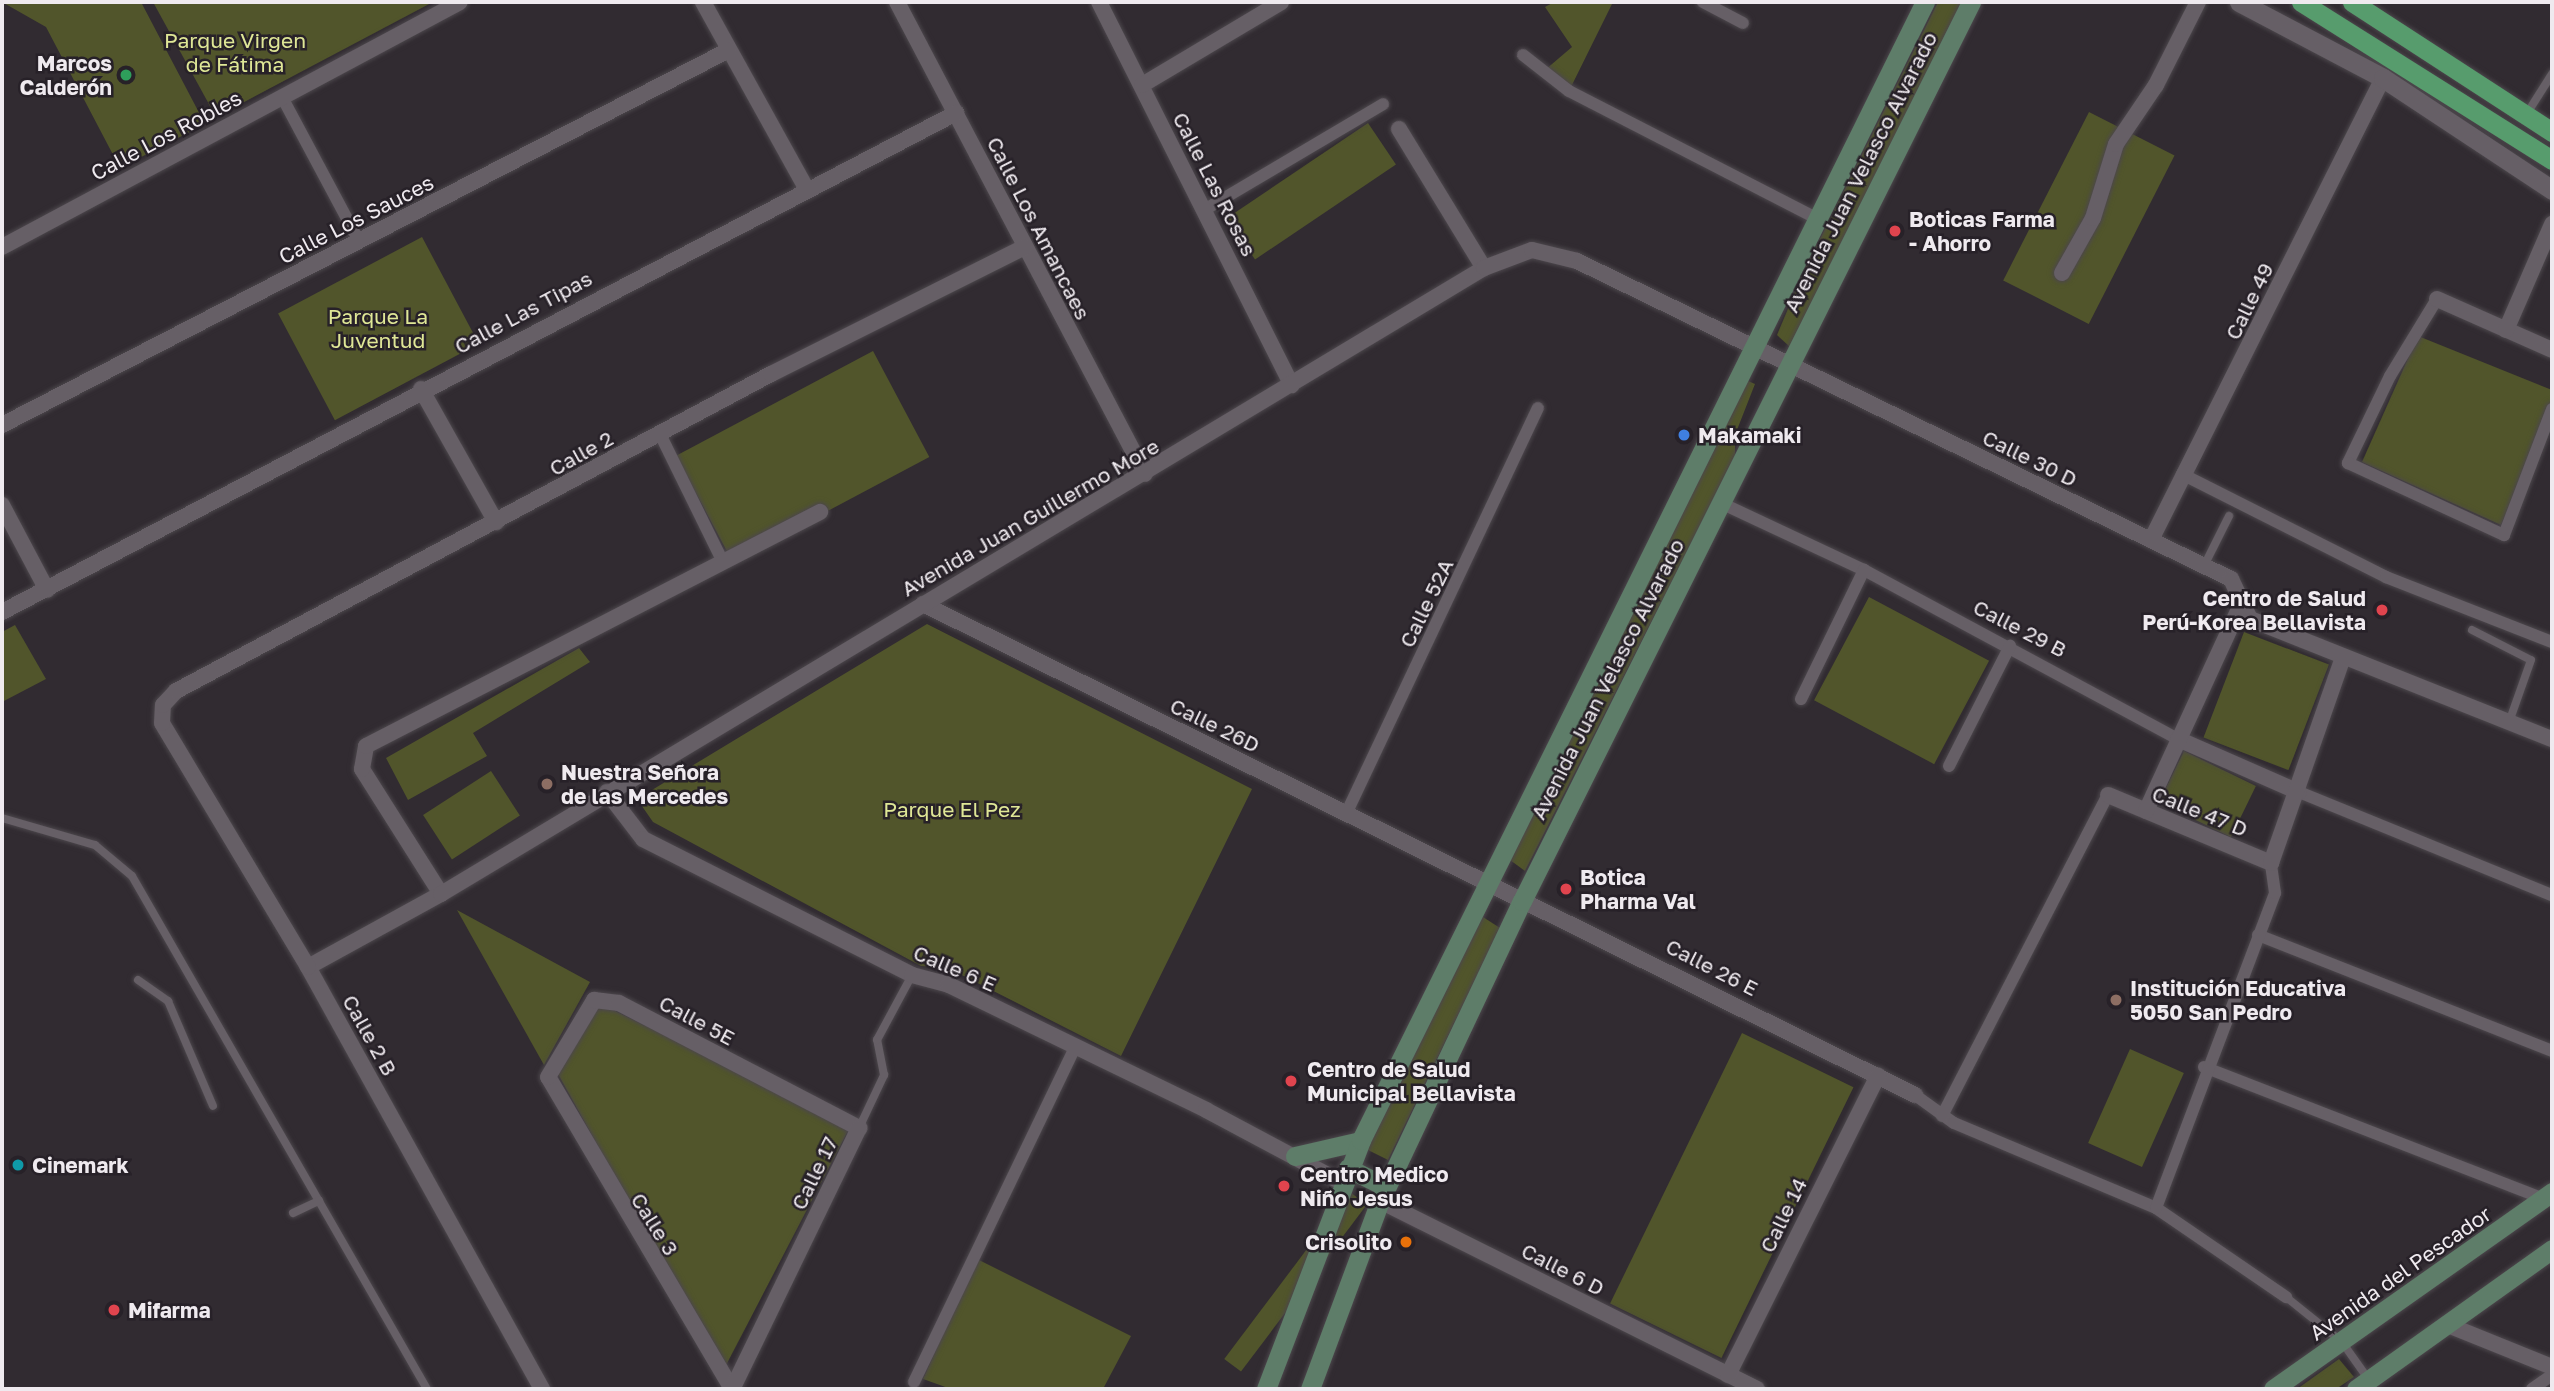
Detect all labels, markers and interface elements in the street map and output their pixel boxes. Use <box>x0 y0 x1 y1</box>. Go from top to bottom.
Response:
park label: Parque Virgen de Fátima <box>164 27 306 77</box>
street label: Avenida Juan Velasco Alvarado <box>1778 27 1942 317</box>
place label: Marcos Calderón <box>19 50 112 100</box>
marker: Marcos Calderón <box>118 67 134 83</box>
street label: Calle Los Robles <box>86 85 246 185</box>
street label: Calle Las Rosas <box>1168 108 1262 260</box>
street label: Calle Los Amancaes <box>982 132 1096 324</box>
street label: Calle Los Sauces <box>274 169 438 269</box>
place label: Boticas Farma - Ahorro <box>1909 206 2055 256</box>
marker: Boticas Farma - Ahorro <box>1887 223 1903 239</box>
street label: Calle 49 <box>2220 258 2278 344</box>
street label: Calle Las Tipas <box>450 265 596 359</box>
park label: Parque La Juventud <box>328 303 428 353</box>
place label: Makamaki <box>1698 422 1802 448</box>
street label: Calle 30 D <box>1979 424 2081 492</box>
street label: Calle 2 <box>545 425 617 481</box>
marker: Makamaki <box>1676 427 1692 443</box>
street label: Avenida Juan Guillermo More <box>897 433 1163 601</box>
street label: Avenida Juan Velasco Alvarado <box>1525 534 1689 824</box>
street label: Calle 52A <box>1394 555 1458 651</box>
place label: Centro de Salud Perú-Korea Bellavista <box>2142 585 2366 635</box>
street label: Calle 29 B <box>1969 594 2071 662</box>
marker: Centro de Salud Perú-Korea Bellavista <box>2372 600 2392 620</box>
street label: Calle 26D <box>1166 693 1264 757</box>
place label: Nuestra Señora de las Mercedes <box>561 759 728 809</box>
marker: Nuestra Señora de las Mercedes <box>539 776 555 792</box>
street label: Calle 47 D <box>2149 780 2251 842</box>
park label: Parque El Pez <box>883 796 1021 822</box>
place label: Botica Pharma Val <box>1580 864 1696 914</box>
marker: Botica Pharma Val <box>1558 881 1574 897</box>
street label: Calle 26 E <box>1662 933 1762 1001</box>
street label: Calle 6 E <box>910 939 1000 997</box>
place label: Institución Educativa 5050 San Pedro <box>2130 975 2346 1025</box>
street label: Calle 2 B <box>338 990 402 1080</box>
street label: Calle 5E <box>655 990 739 1050</box>
marker: Institución Educativa 5050 San Pedro <box>2108 992 2124 1008</box>
place label: Centro de Salud Municipal Bellavista <box>1307 1056 1516 1106</box>
marker: Centro de Salud Municipal Bellavista <box>1281 1071 1301 1091</box>
street label: Calle 17 <box>786 1132 842 1214</box>
place label: Cinemark <box>32 1152 129 1178</box>
marker: Cinemark <box>10 1157 26 1173</box>
place label: Centro Medico Niño Jesus <box>1300 1161 1449 1211</box>
street label: Calle 14 <box>1754 1174 1812 1256</box>
marker: Centro Medico Niño Jesus <box>1274 1176 1294 1196</box>
street label: Calle 3 <box>626 1188 684 1260</box>
street label: Avenida del Pescador <box>2304 1201 2496 1345</box>
place label: Crisolito <box>1305 1229 1392 1255</box>
marker: Crisolito <box>1398 1234 1414 1250</box>
street label: Calle 6 D <box>1517 1237 1609 1301</box>
place label: Mifarma <box>128 1297 211 1323</box>
marker: Mifarma <box>106 1302 122 1318</box>

